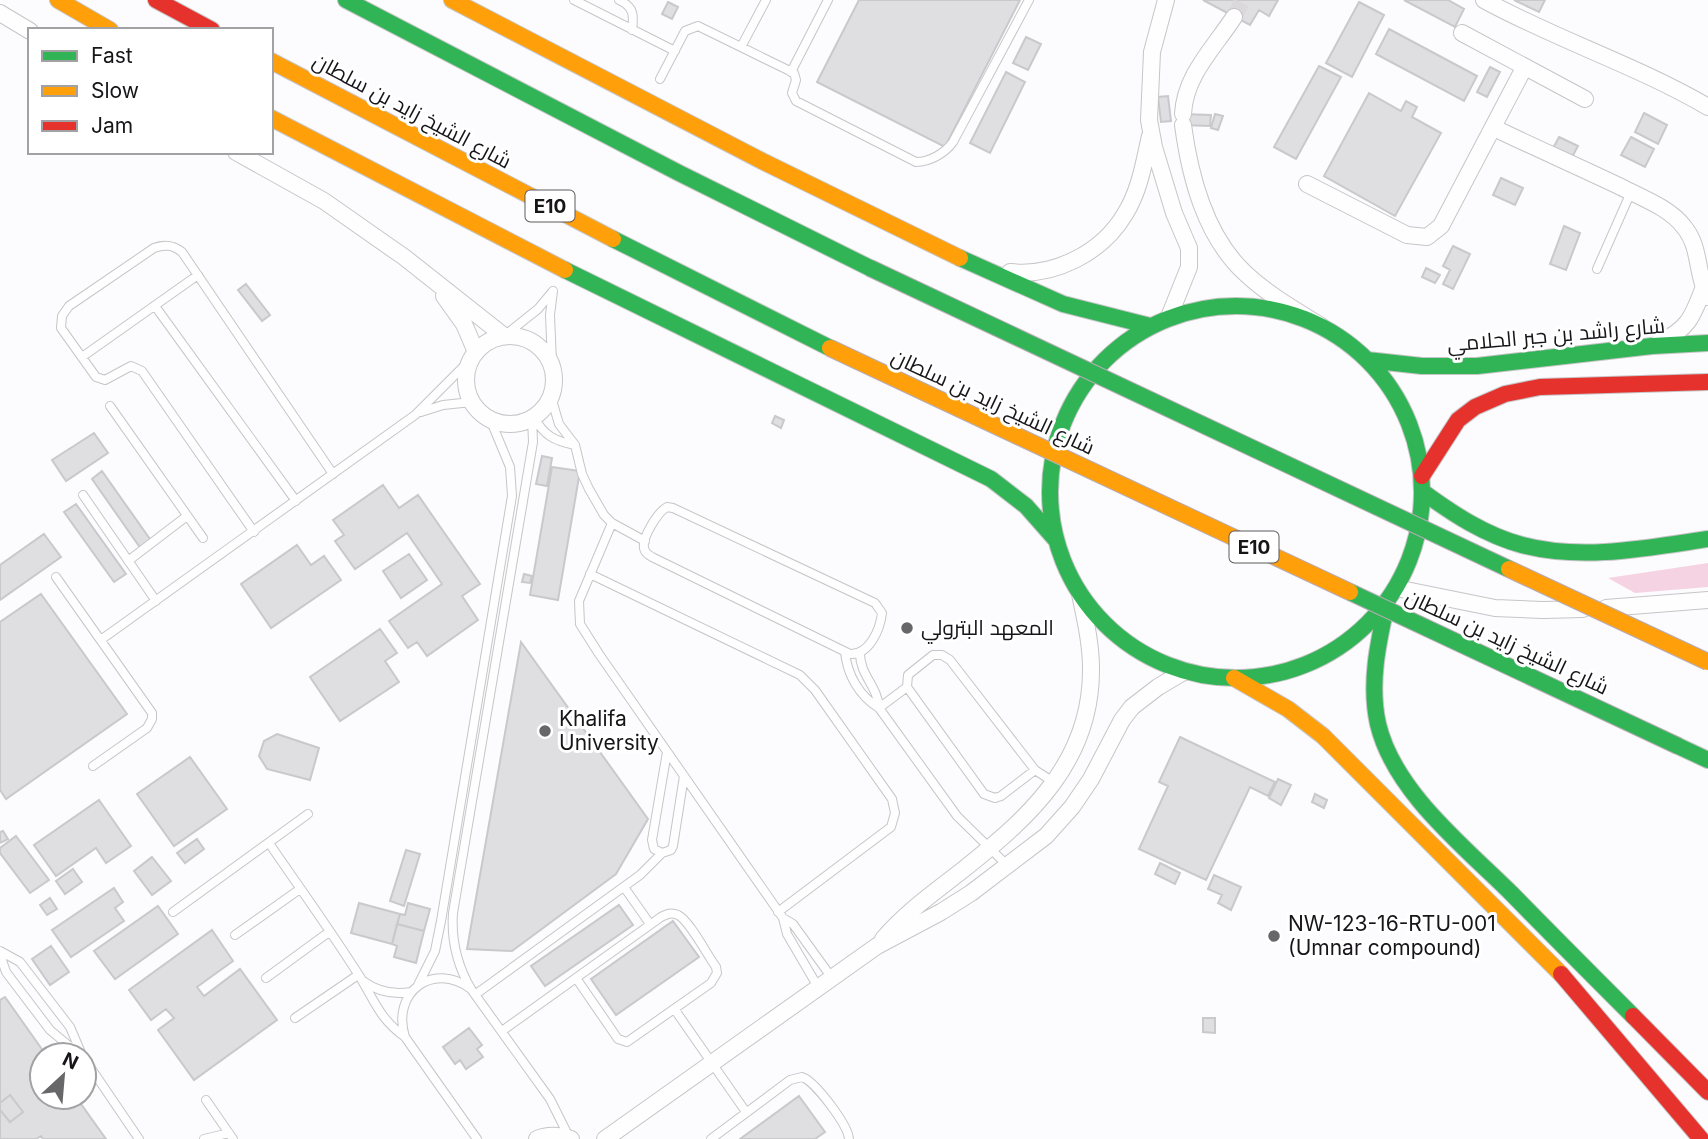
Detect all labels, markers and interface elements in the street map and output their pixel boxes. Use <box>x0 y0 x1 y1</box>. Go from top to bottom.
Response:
legend <box>28 28 273 154</box>
text: Fast <box>91 43 133 68</box>
street label: شارع الشيخ زايد بن سلطان <box>308 48 516 175</box>
text: Slow <box>91 78 139 103</box>
text: Jam <box>91 113 133 138</box>
road number: E10 <box>526 190 574 222</box>
street label: شارع راشد بن جبر الحلامي <box>1446 313 1666 360</box>
street label: شارع الشيخ زايد بن سلطان <box>887 343 1099 461</box>
road number: E10 <box>1230 532 1278 562</box>
street label: شارع الشيخ زايد بن سلطان <box>1401 583 1613 701</box>
place label: المعهد البترولي <box>921 615 1054 644</box>
marker: المعهد البترولي <box>899 620 915 636</box>
place label: Khalifa University <box>559 706 659 755</box>
marker: Khalifa University <box>537 723 553 739</box>
place label: NW-123-16-RTU-001 (Umnar compound) <box>1288 911 1496 960</box>
marker: NW-123-16-RTU-001 (Umnar compound) <box>1266 928 1282 944</box>
north arrow <box>28 1041 98 1111</box>
text: N <box>59 1048 82 1075</box>

